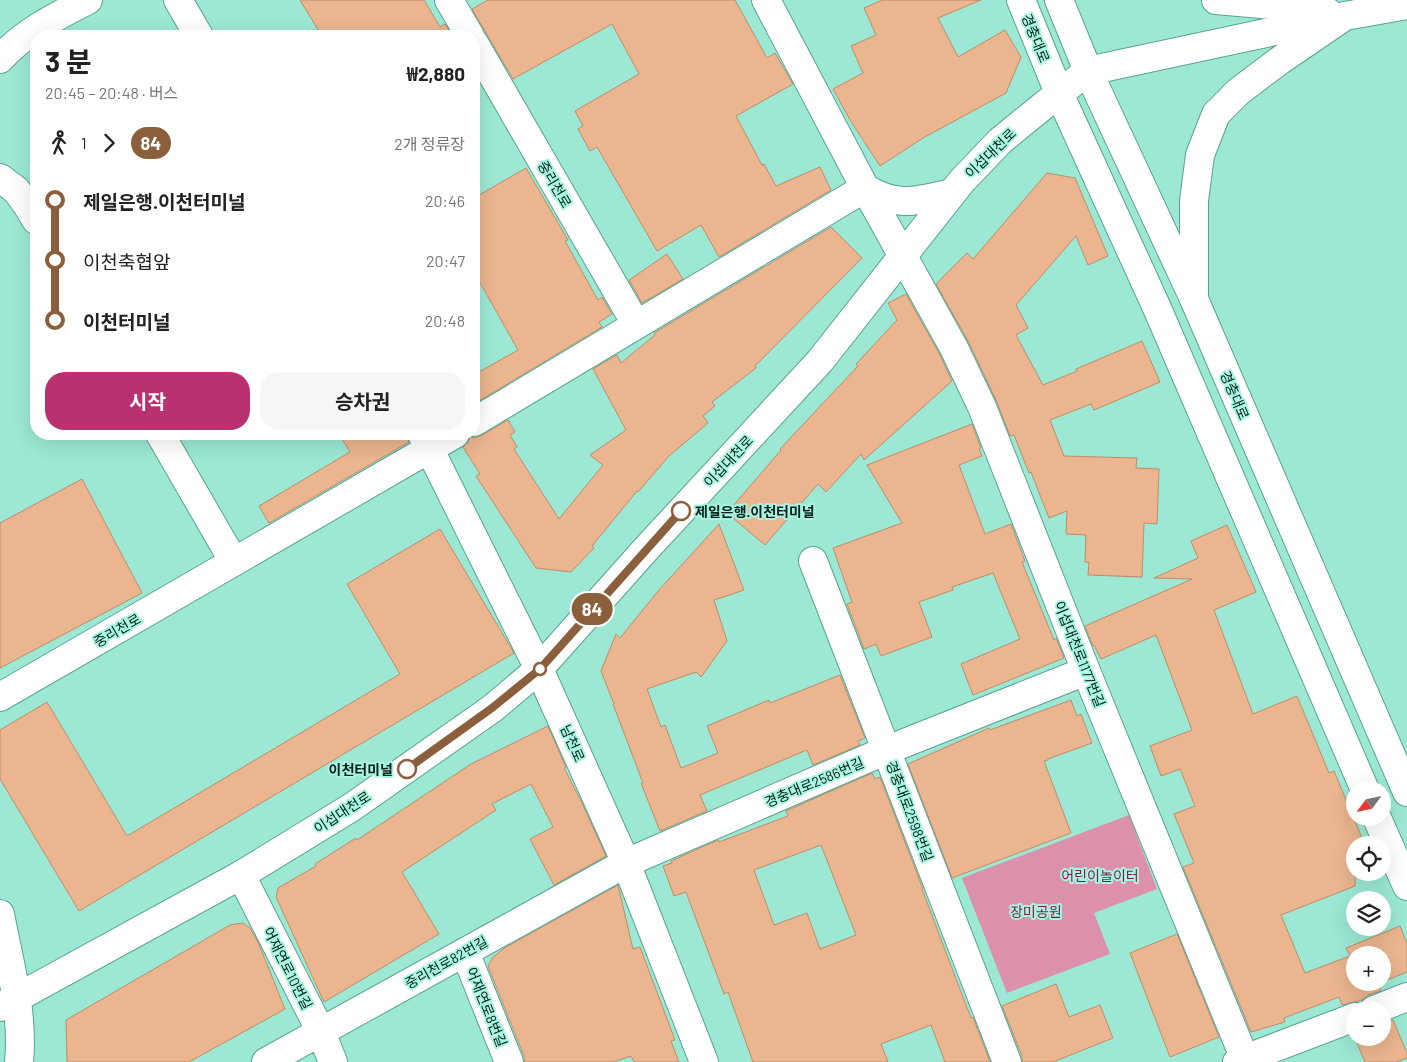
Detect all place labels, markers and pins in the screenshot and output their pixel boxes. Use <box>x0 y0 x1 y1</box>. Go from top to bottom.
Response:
marker: 제일은행.이천터미널 <box>671 501 691 521</box>
place label: 제일은행.이천터미널 <box>695 503 815 520</box>
unlabelled marker <box>533 662 547 676</box>
marker: 이천터미널 <box>397 759 417 779</box>
place label: 이천터미널 <box>329 761 393 778</box>

